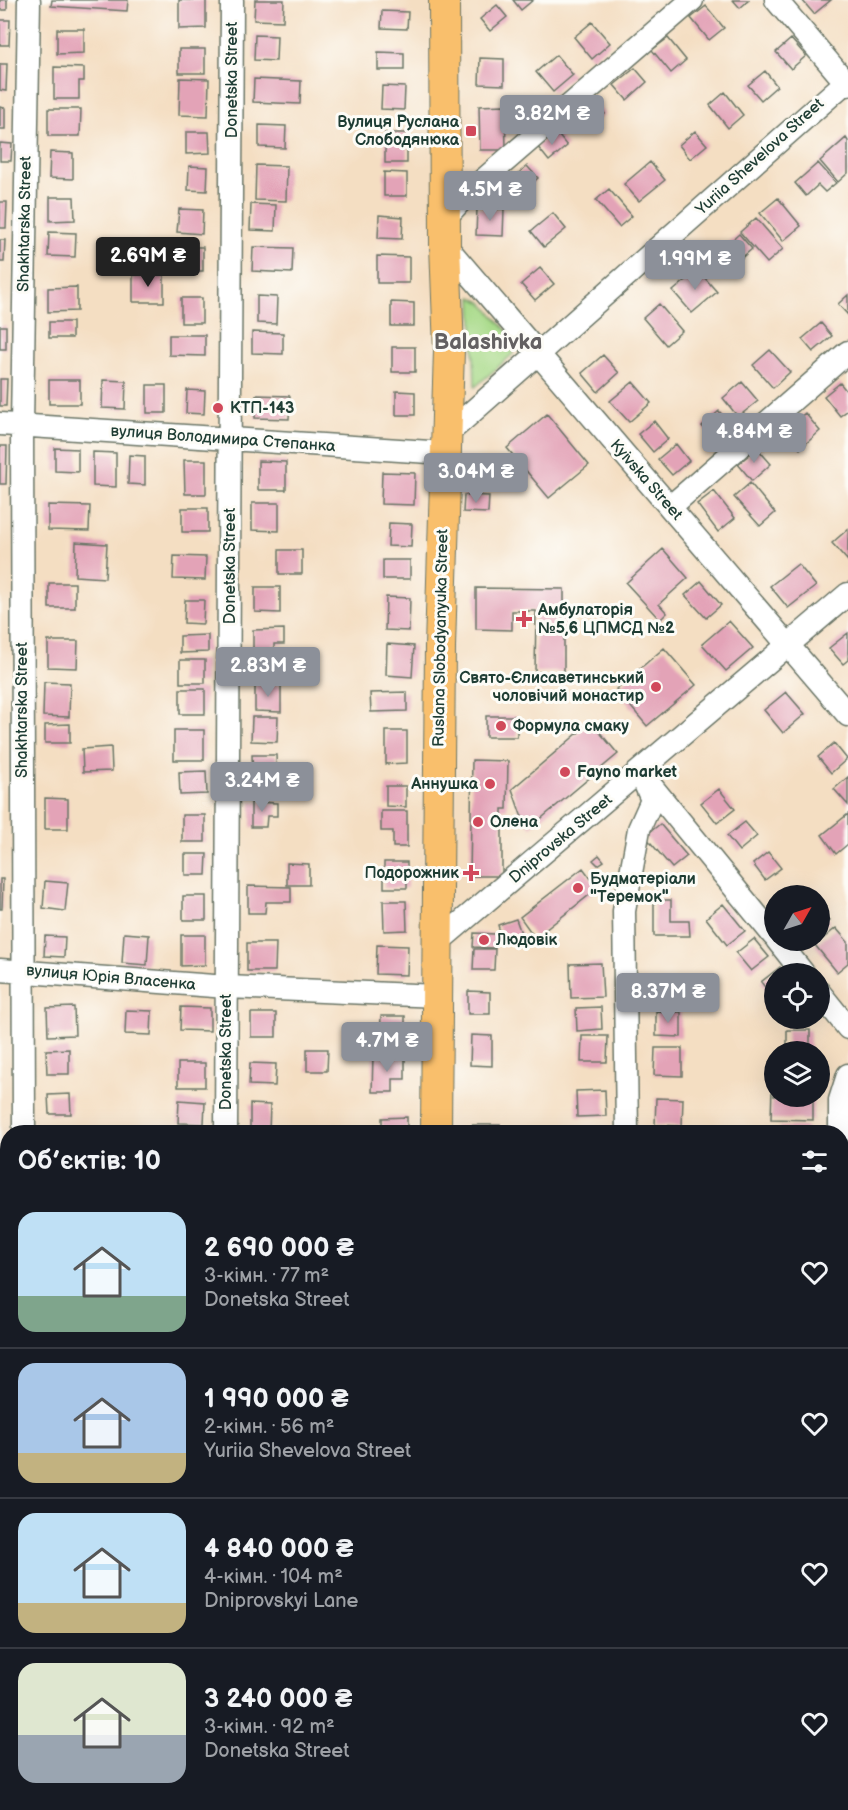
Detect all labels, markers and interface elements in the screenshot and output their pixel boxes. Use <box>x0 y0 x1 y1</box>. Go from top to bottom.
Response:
street label: Donetska Street <box>223 22 242 138</box>
street label: Yuriia Shevelova Street <box>691 94 828 220</box>
pin: 3.82M ₴ <box>497 95 607 146</box>
text: 3.82M ₴ <box>514 102 590 126</box>
place label: Вулиця Руслана Слободянюка <box>337 113 460 150</box>
marker: Вулиця Руслана Слободянюка <box>464 124 478 138</box>
street label: Shakhtarska Street <box>14 156 36 292</box>
pin: 4.5M ₴ <box>441 171 539 222</box>
text: 4.5M ₴ <box>458 178 522 202</box>
pin: 2.69M ₴ <box>93 237 203 288</box>
pin: 1.99M ₴ <box>640 240 750 291</box>
text: 2.69M ₴ <box>110 244 186 268</box>
text: 1.99M ₴ <box>659 247 731 271</box>
district label: Balashivka <box>434 329 542 356</box>
place label: КТП-143 <box>230 399 294 418</box>
marker: КТП-143 <box>211 401 225 415</box>
pin: 4.84M ₴ <box>699 413 809 464</box>
text: 4.84M ₴ <box>716 420 792 444</box>
street label: вулиця Володимира Степанка <box>110 422 337 456</box>
street label: Kyivska Street <box>606 436 686 524</box>
pin: 3.04M ₴ <box>421 453 531 504</box>
text: 3.04M ₴ <box>438 460 514 484</box>
street label: Donetska Street <box>221 508 240 624</box>
street label: Ruslana Slobodyanyuka Street <box>430 529 452 747</box>
place label: Амбулаторія №5,6 ЦПМСД №2 <box>537 601 675 638</box>
marker: Амбулаторія №5,6 ЦПМСД №2 <box>515 610 533 628</box>
street label: Shakhtarska Street <box>13 642 32 778</box>
pin: 2.83M ₴ <box>213 647 323 698</box>
text: 2.83M ₴ <box>230 654 306 678</box>
place label: Свято-Єлисаветинський чоловічий монастир <box>459 669 645 706</box>
marker: Свято-Єлисаветинський чоловічий монастир <box>649 680 663 694</box>
place label: Формула смаку <box>513 717 629 736</box>
marker: Формула смаку <box>494 719 508 733</box>
pin: 3.24M ₴ <box>207 762 317 813</box>
place label: Fayno market <box>577 763 678 782</box>
marker: Fayno market <box>558 765 572 779</box>
text: 3.24M ₴ <box>224 769 300 793</box>
place label: Аннушка <box>410 775 479 794</box>
marker: Аннушка <box>483 777 497 791</box>
street label: Dniprovska Street <box>506 790 616 888</box>
place label: Олена <box>490 813 539 832</box>
marker: Олена <box>471 815 485 829</box>
place label: Подорожник <box>364 864 459 883</box>
marker: Подорожник <box>464 866 478 880</box>
place label: Будматеріали "Теремок" <box>590 870 696 907</box>
marker: Будматеріали "Теремок" <box>571 881 585 895</box>
north arrow <box>764 885 830 951</box>
map controls <box>764 885 830 1107</box>
place label: Людовік <box>495 931 558 950</box>
marker: Людовік <box>477 933 491 947</box>
street label: вулиця Юрія Власенка <box>25 961 197 995</box>
button: locate <box>764 963 830 1029</box>
pin: 8.37M ₴ <box>613 973 723 1024</box>
text: 8.37M ₴ <box>630 980 706 1004</box>
street label: Donetska Street <box>217 994 236 1110</box>
pin: 4.7M ₴ <box>338 1022 436 1073</box>
text: 4.7M ₴ <box>355 1029 419 1053</box>
button: layers <box>764 1041 830 1107</box>
icon: filters <box>798 1145 831 1178</box>
text: Об’єктів: 10 <box>18 1146 161 1177</box>
text: 2 690 000 ₴ <box>204 1233 354 1264</box>
icon: home <box>66 1236 138 1308</box>
icon: heart <box>798 1256 831 1289</box>
text: 3-кімн. · 77 m² <box>204 1264 329 1288</box>
text: Donetska Street <box>204 1288 349 1312</box>
text: 1 990 000 ₴ <box>204 1384 349 1415</box>
icon: home <box>66 1387 138 1459</box>
icon: heart <box>798 1407 831 1440</box>
text: 2-кімн. · 56 m² <box>204 1415 334 1439</box>
text: Yuriia Shevelova Street <box>204 1439 411 1463</box>
text: 4 840 000 ₴ <box>204 1534 353 1565</box>
icon: home <box>66 1537 138 1609</box>
icon: heart <box>798 1557 831 1590</box>
text: 4-кімн. · 104 m² <box>204 1565 343 1589</box>
text: Dniprovskyi Lane <box>204 1589 358 1613</box>
text: 3 240 000 ₴ <box>204 1684 352 1715</box>
icon: home <box>66 1687 138 1759</box>
icon: heart <box>798 1707 831 1740</box>
text: 3-кімн. · 92 m² <box>204 1715 335 1739</box>
text: Donetska Street <box>204 1739 349 1763</box>

